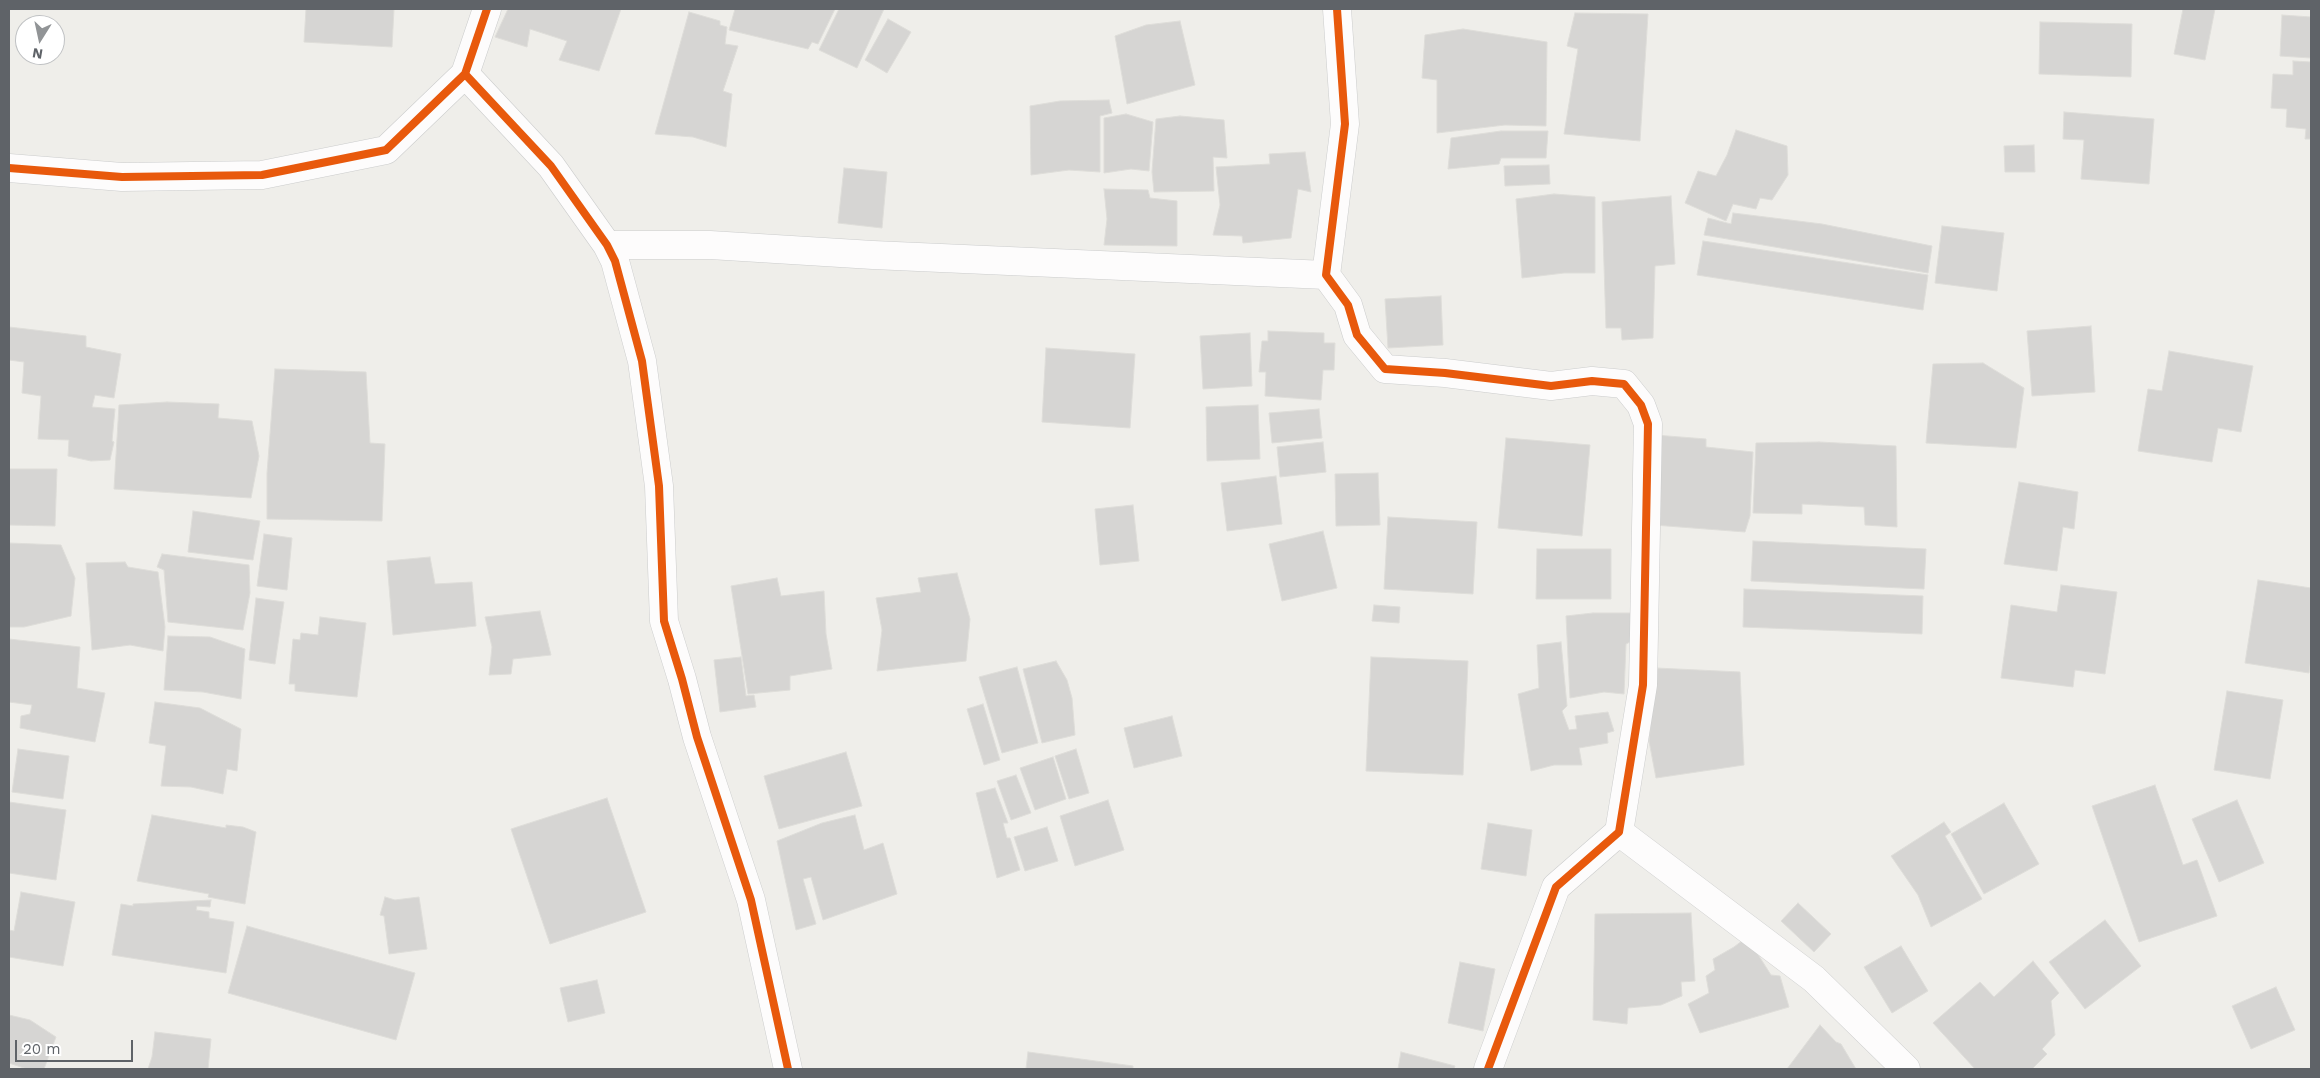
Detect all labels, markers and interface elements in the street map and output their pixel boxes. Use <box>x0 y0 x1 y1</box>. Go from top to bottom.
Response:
north arrow <box>15 15 65 65</box>
text: N <box>31 45 44 63</box>
scale bar <box>18 1030 135 1062</box>
text: 20 m <box>23 1040 61 1058</box>

